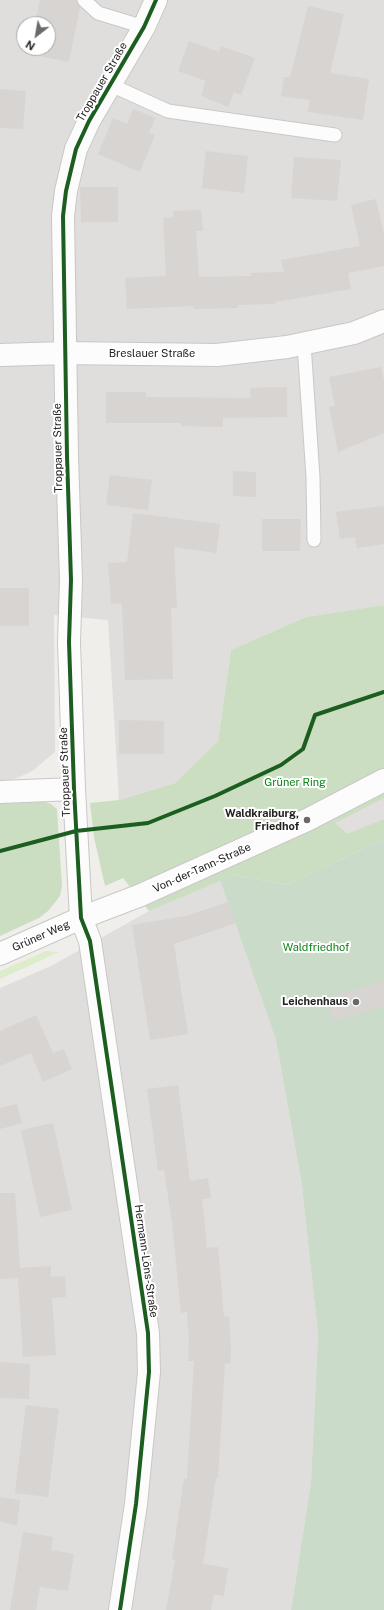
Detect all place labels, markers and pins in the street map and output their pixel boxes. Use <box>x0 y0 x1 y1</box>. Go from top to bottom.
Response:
place label: Waldkraiburg, Friedhof <box>225 807 299 833</box>
marker: Waldkraiburg, Friedhof <box>302 815 312 825</box>
place label: Leichenhaus <box>282 995 348 1009</box>
marker: Leichenhaus <box>351 997 361 1007</box>

